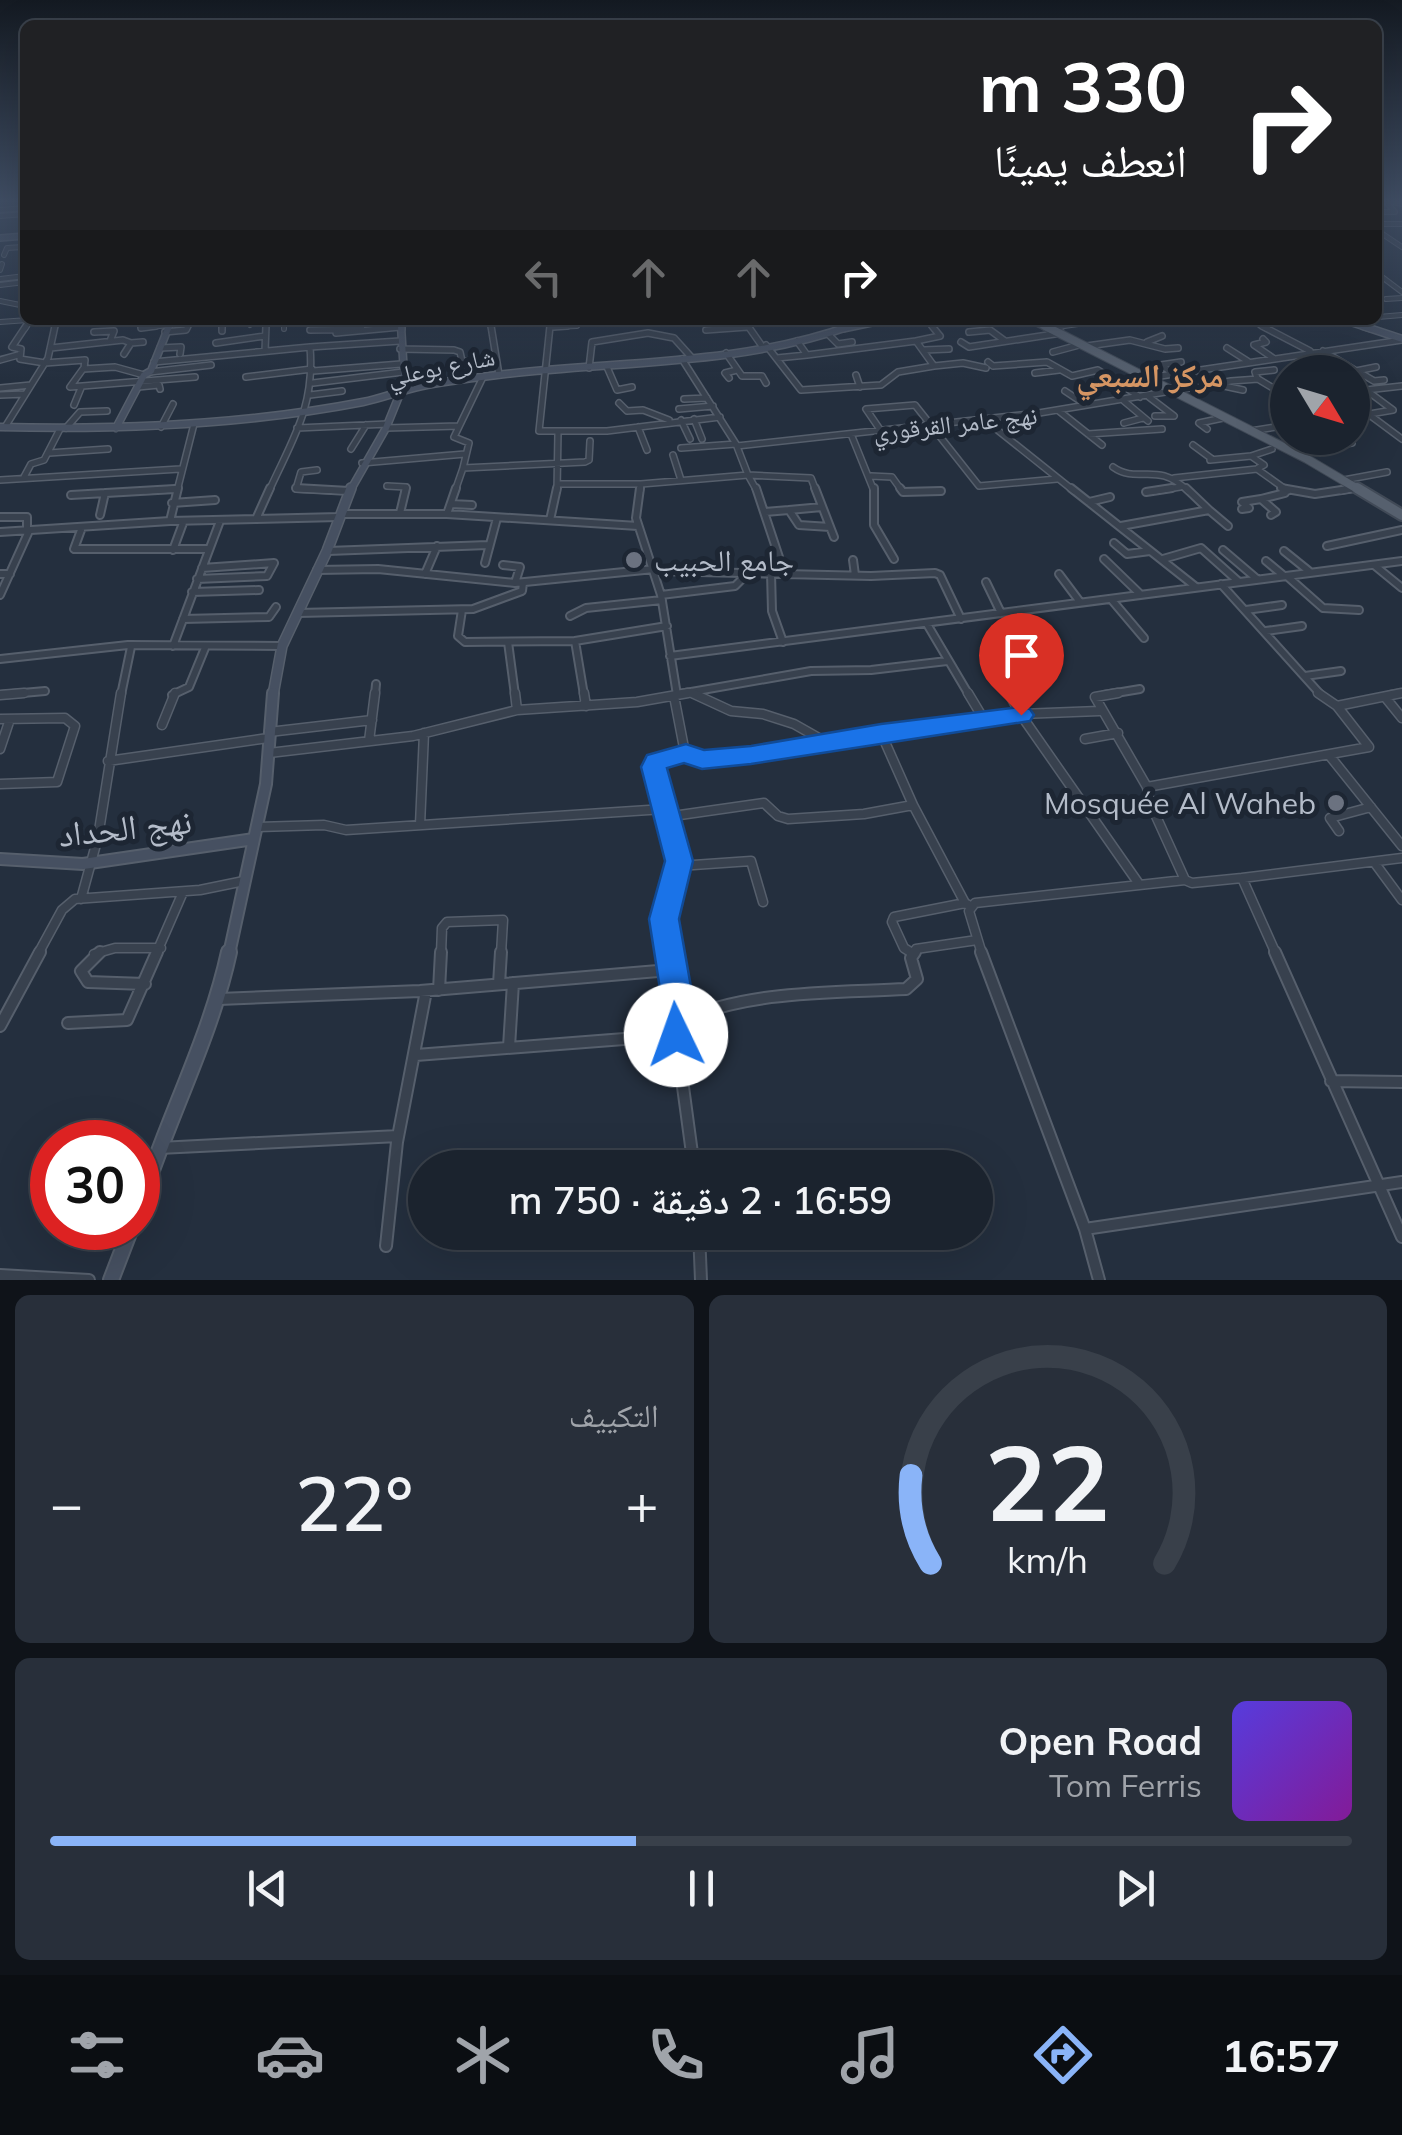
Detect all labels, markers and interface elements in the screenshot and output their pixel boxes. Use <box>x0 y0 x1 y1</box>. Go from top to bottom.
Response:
text: 330 m <box>979 42 1187 130</box>
icon: right <box>1222 60 1352 190</box>
text: انعطف يمينًا <box>994 132 1187 188</box>
icon: left <box>516 250 571 305</box>
icon: ahead <box>621 250 676 305</box>
icon: ahead <box>726 250 781 305</box>
icon: right <box>831 250 886 305</box>
street label: شارع بوعلي <box>385 340 498 397</box>
district label: مركز السبعي <box>1076 355 1224 401</box>
north arrow <box>1270 355 1370 455</box>
map controls <box>1270 355 1370 455</box>
street label: نهج عامر القرقوري <box>871 399 1039 452</box>
place label: جامع الحبيب <box>654 541 794 580</box>
marker: جامع الحبيب <box>623 549 645 571</box>
pin <box>979 613 1064 716</box>
icon: arrive <box>994 628 1049 683</box>
place label: Mosquée Al Waheb <box>1044 784 1316 822</box>
marker: Mosquée Al Waheb <box>1325 792 1347 814</box>
street label: نهج الحداد <box>56 798 194 857</box>
position arrow <box>624 983 728 1087</box>
speed limit sign: 30 <box>30 1120 160 1250</box>
text: 16:59 · 2 دقيقة · 750 m <box>509 1176 892 1224</box>
text: التكييف <box>569 1395 659 1435</box>
text: 22 <box>985 1416 1110 1547</box>
text: 22° <box>295 1456 413 1550</box>
text: − <box>50 1469 83 1538</box>
text: + <box>625 1469 658 1538</box>
text: km/h <box>1007 1537 1088 1582</box>
text: Open Road <box>999 1717 1202 1765</box>
text: Tom Ferris <box>1049 1765 1202 1805</box>
icon: previous <box>240 1861 295 1916</box>
icon: pause <box>674 1861 729 1916</box>
icon: next <box>1108 1861 1163 1916</box>
icon: filters <box>62 2020 132 2090</box>
icon: car <box>255 2020 325 2090</box>
icon: climate <box>448 2020 518 2090</box>
icon: phone <box>641 2020 711 2090</box>
icon: music <box>835 2020 905 2090</box>
icon: directions <box>1028 2020 1098 2090</box>
text: 16:57 <box>1221 2027 1340 2083</box>

